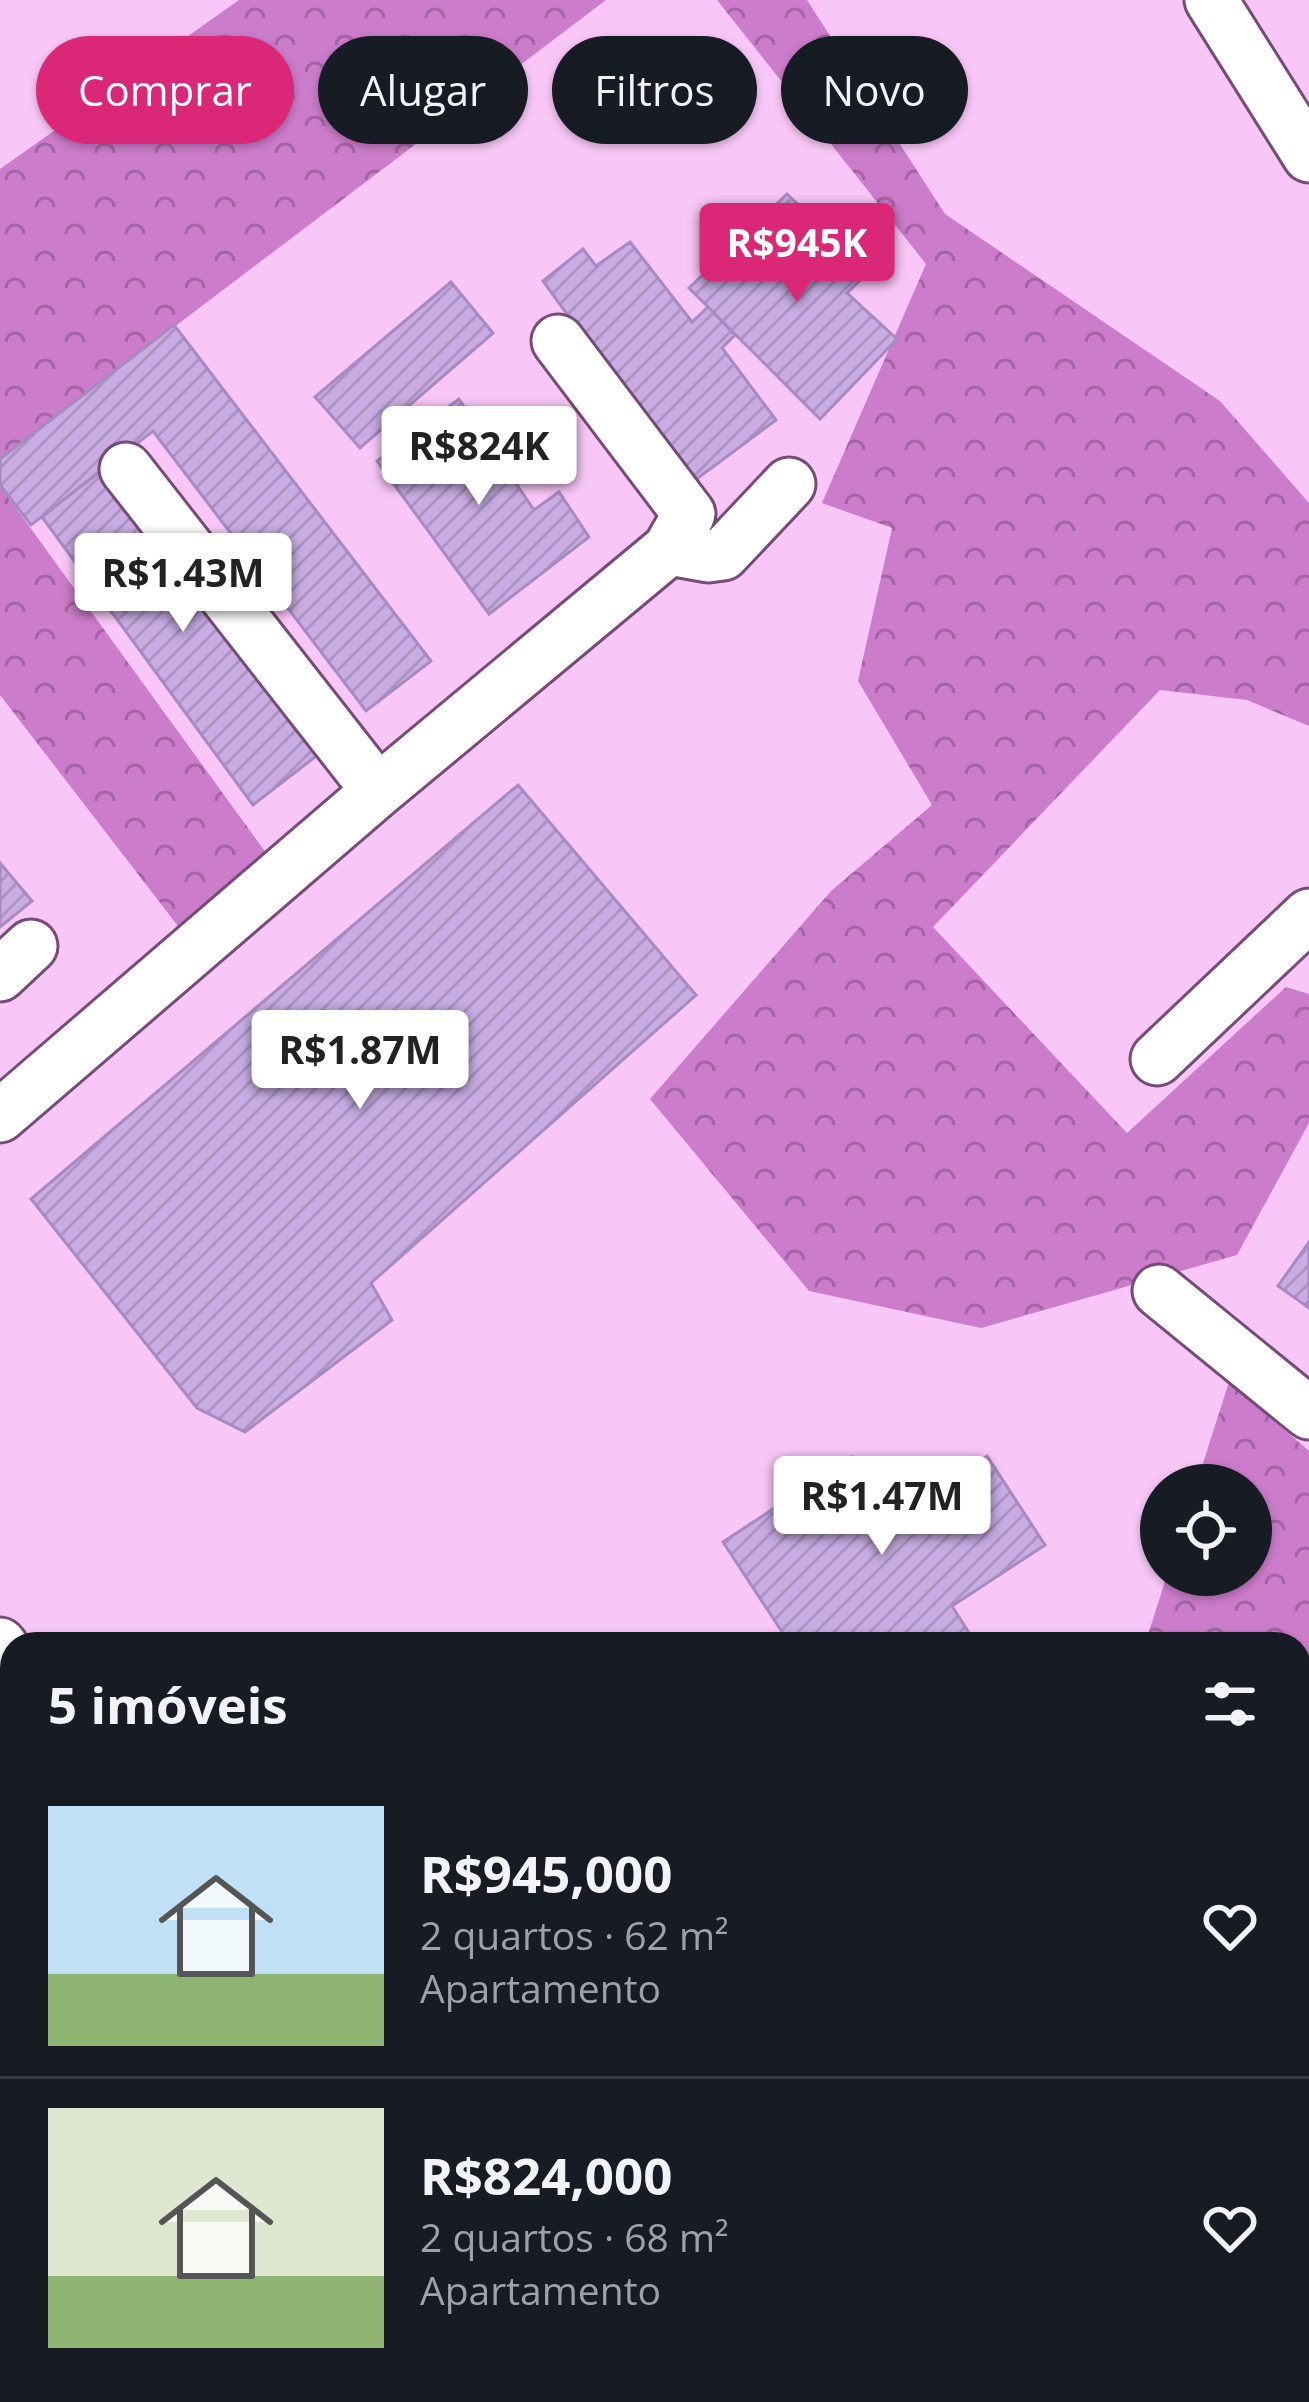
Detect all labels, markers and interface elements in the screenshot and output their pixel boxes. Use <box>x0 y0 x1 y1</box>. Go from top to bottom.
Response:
chip: Comprar <box>36 36 294 144</box>
chip: Alugar <box>318 36 528 144</box>
chip: Filtros <box>552 36 757 144</box>
chip: Novo <box>781 36 968 144</box>
pin: R$945K <box>699 203 895 305</box>
text: R$945K <box>727 215 867 268</box>
pin: R$824K <box>381 406 577 508</box>
text: R$824K <box>409 418 549 471</box>
pin: R$1.43M <box>72 533 294 635</box>
text: R$1.43M <box>102 545 264 598</box>
pin: R$1.87M <box>249 1010 471 1112</box>
text: R$1.87M <box>279 1022 441 1075</box>
pin: R$1.47M <box>771 1456 993 1558</box>
map controls <box>1140 1464 1272 1596</box>
button: locate <box>1140 1464 1272 1596</box>
text: R$1.47M <box>801 1468 963 1521</box>
text: 5 imóveis <box>48 1669 288 1739</box>
icon: filters <box>1197 1671 1263 1737</box>
text: R$945,000 <box>420 1838 672 1908</box>
icon: home <box>144 1854 288 1998</box>
icon: heart <box>1197 1893 1263 1959</box>
text: 2 quartos · 62 m² <box>420 1908 729 1961</box>
text: Apartamento <box>420 1961 661 2014</box>
text: R$824,000 <box>420 2140 672 2210</box>
icon: home <box>144 2156 288 2300</box>
icon: heart <box>1197 2195 1263 2261</box>
text: 2 quartos · 68 m² <box>420 2210 729 2263</box>
text: Apartamento <box>420 2263 661 2316</box>

